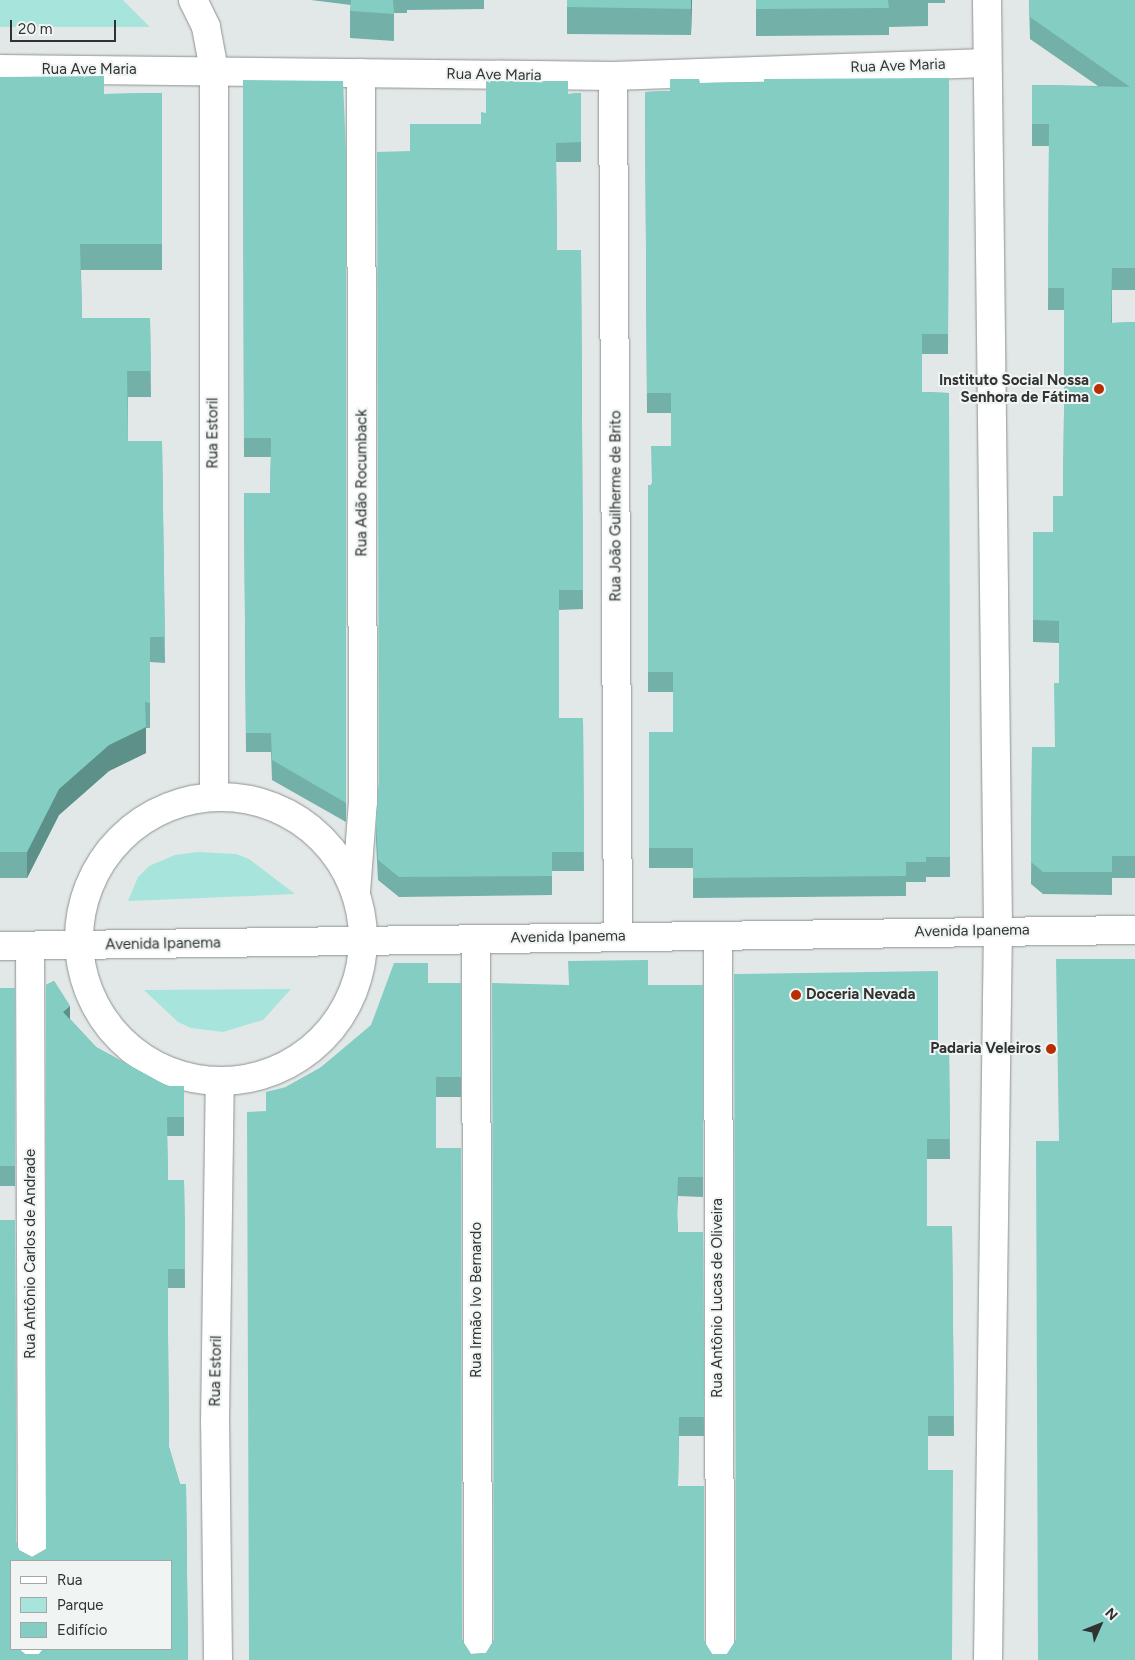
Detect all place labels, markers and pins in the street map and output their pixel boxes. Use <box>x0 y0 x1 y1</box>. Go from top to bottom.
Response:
place label: Instituto Social Nossa Senhora de Fátima <box>939 371 1089 406</box>
marker: Instituto Social Nossa Senhora de Fátima <box>1093 383 1105 395</box>
place label: Doceria Nevada <box>806 986 915 1004</box>
marker: Doceria Nevada <box>790 989 802 1001</box>
place label: Padaria Veleiros <box>930 1040 1041 1058</box>
marker: Padaria Veleiros <box>1045 1043 1057 1055</box>

